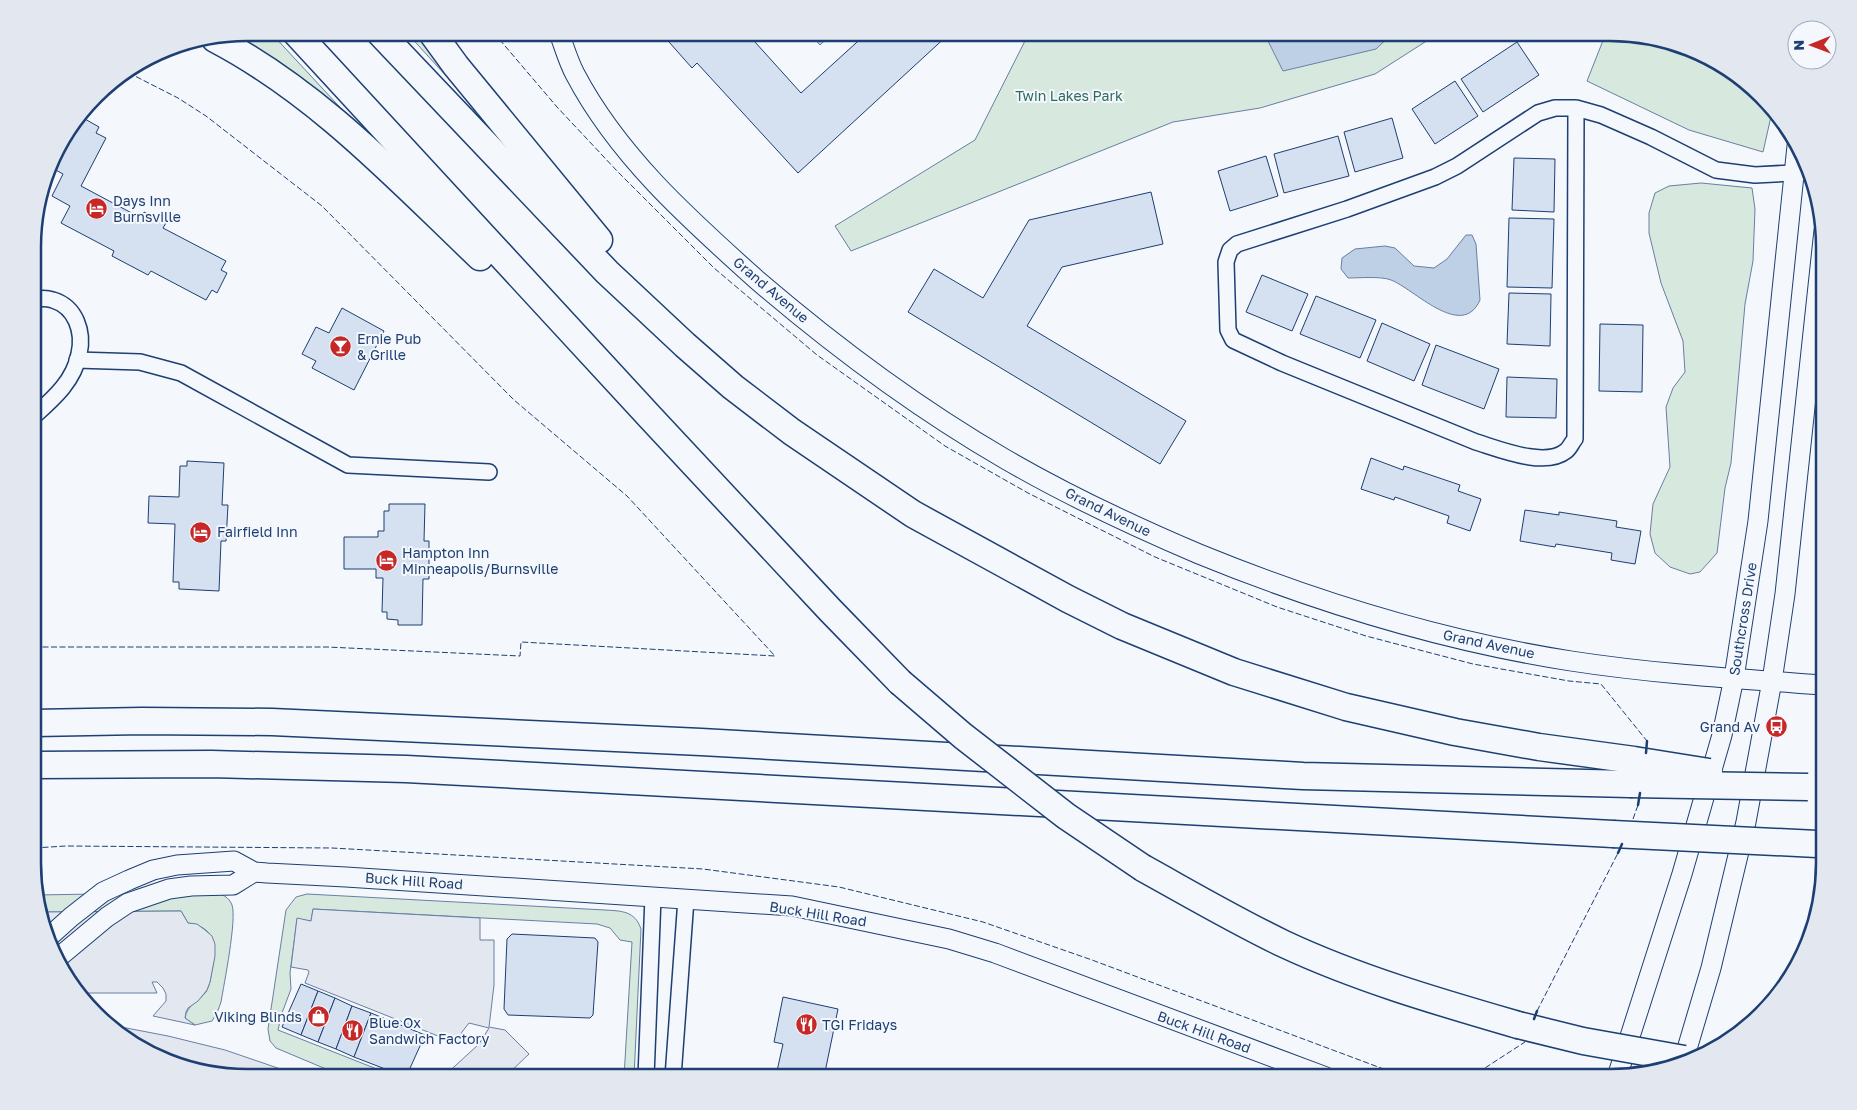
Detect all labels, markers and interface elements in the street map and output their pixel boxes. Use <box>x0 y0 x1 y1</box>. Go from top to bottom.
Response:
north arrow <box>1787 20 1837 70</box>
text: N <box>1790 40 1807 51</box>
park label: Twin Lakes Park <box>1015 87 1123 104</box>
place label: Days Inn Burnsville <box>113 192 181 225</box>
hotel icon: Days Inn Burnsville <box>85 197 109 221</box>
street label: Grand Avenue <box>730 253 813 326</box>
place label: Ernie Pub & Grille <box>357 330 421 363</box>
bar icon: Ernie Pub & Grille <box>329 335 353 359</box>
street label: Grand Avenue <box>1063 483 1154 540</box>
hotel icon: Fairfield Inn <box>189 520 213 544</box>
place label: Fairfield Inn <box>217 523 298 540</box>
place label: Hampton Inn Minneapolis/Burnsville <box>402 544 558 577</box>
hotel icon: Hampton Inn Minneapolis/Burnsville <box>374 549 398 573</box>
street label: Southcross Drive <box>1725 561 1760 677</box>
street label: Grand Avenue <box>1442 626 1536 662</box>
bus stop icon: Grand Av <box>1764 715 1788 739</box>
place label: Grand Av <box>1700 718 1760 735</box>
street label: Buck Hill Road <box>365 869 464 892</box>
street label: Buck Hill Road <box>768 897 868 930</box>
shop icon: Viking Blinds <box>306 1005 330 1029</box>
street label: Buck Hill Road <box>1155 1007 1253 1056</box>
place label: Viking Blinds <box>214 1008 302 1025</box>
restaurant icon: TGI Fridays <box>794 1013 818 1037</box>
place label: Blue Ox Sandwich Factory <box>369 1014 489 1047</box>
place label: TGI Fridays <box>822 1016 897 1033</box>
restaurant icon: Blue Ox Sandwich Factory <box>341 1019 365 1043</box>

